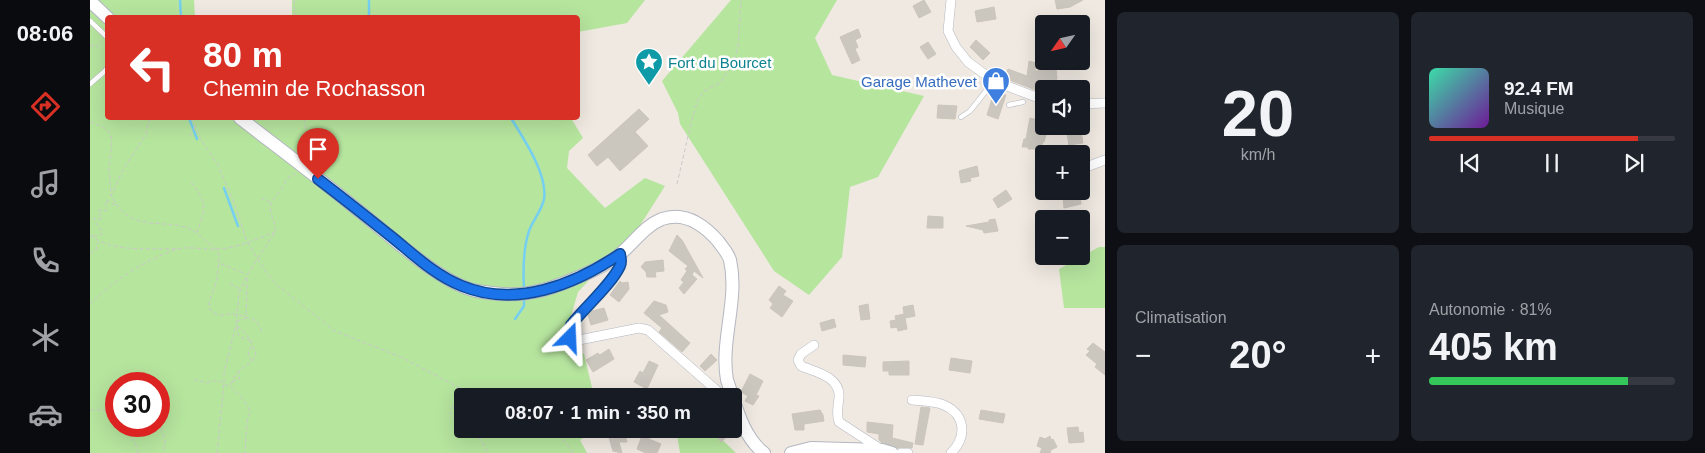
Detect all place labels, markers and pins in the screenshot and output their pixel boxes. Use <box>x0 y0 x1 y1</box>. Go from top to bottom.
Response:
place icon: Fort du Bourcet <box>634 47 664 86</box>
place label: Fort du Bourcet <box>668 54 772 71</box>
shop icon: Garage Mathevet <box>981 66 1011 105</box>
place label: Garage Mathevet <box>861 73 978 90</box>
pin <box>297 128 339 179</box>

